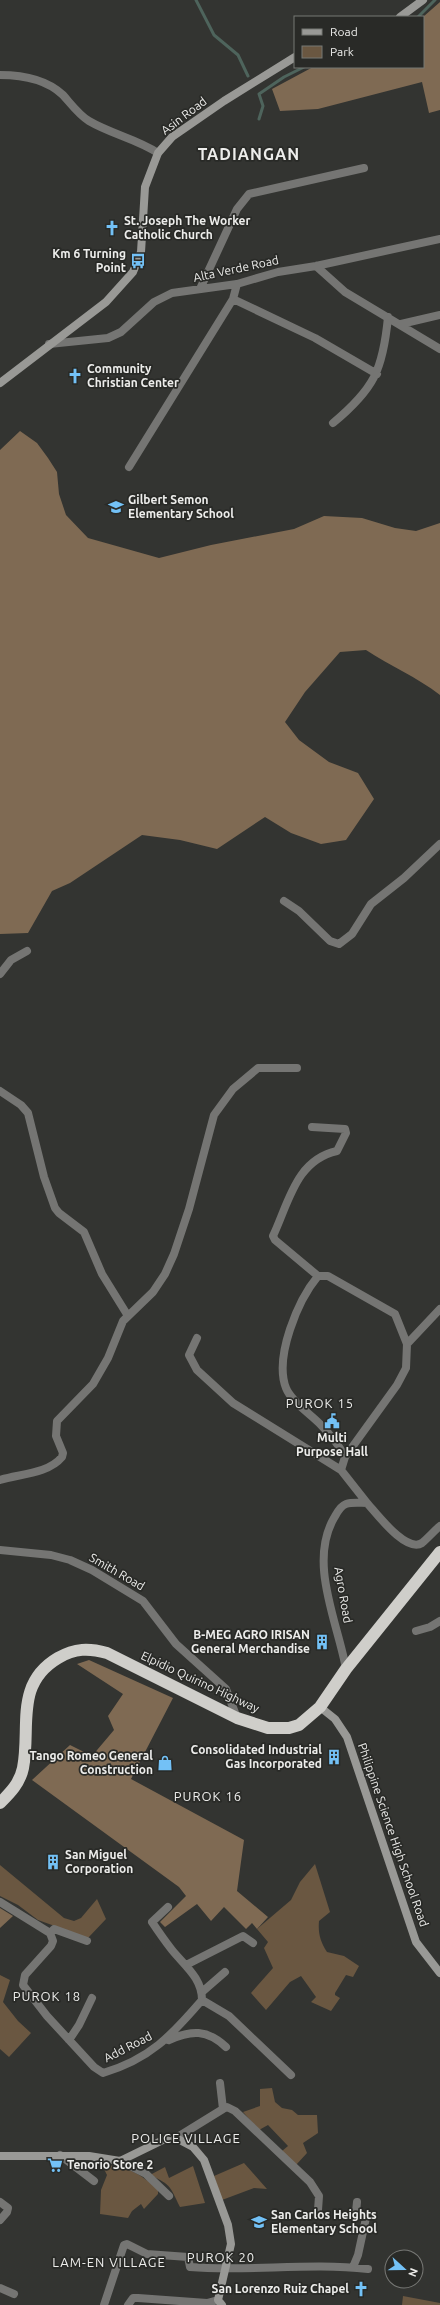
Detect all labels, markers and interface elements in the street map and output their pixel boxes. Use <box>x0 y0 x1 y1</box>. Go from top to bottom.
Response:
legend <box>294 16 424 68</box>
text: Road <box>330 25 358 38</box>
text: Park <box>330 45 354 58</box>
street label: Asin Road <box>158 94 209 137</box>
district label: TADIANGAN <box>198 145 300 163</box>
place label: St. Joseph The Worker Catholic Church <box>124 214 250 241</box>
church icon: St. Joseph The Worker Catholic Church <box>103 219 121 237</box>
place label: Km 6 Turning Point <box>52 247 126 274</box>
bus stop icon: Km 6 Turning Point <box>129 252 147 270</box>
street label: Alta Verde Road <box>192 253 280 284</box>
place label: Community Christian Center <box>87 362 179 389</box>
church icon: Community Christian Center <box>66 367 84 385</box>
place label: Gilbert Semon Elementary School <box>128 493 234 520</box>
school or university icon: Gilbert Semon Elementary School <box>107 498 125 516</box>
district label: PUROK 15 <box>286 1396 354 1410</box>
public building icon: Multi Purpose Hall <box>323 1412 341 1430</box>
place label: Multi Purpose Hall <box>296 1431 368 1458</box>
street label: Smith Road <box>87 1551 147 1593</box>
street label: Agro Road <box>332 1566 355 1624</box>
place label: B-MEG AGRO IRISAN General Merchandise <box>191 1628 310 1655</box>
building icon: B-MEG AGRO IRISAN General Merchandise <box>313 1633 331 1651</box>
street label: Elpidio Quirino Highway <box>139 1648 262 1715</box>
street label: Philippine Science High School Road <box>356 1741 431 1928</box>
place label: Consolidated Industrial Gas Incorporated <box>191 1743 322 1770</box>
building icon: Consolidated Industrial Gas Incorporated <box>325 1748 343 1766</box>
place label: Tango Romeo General Construction <box>30 1749 153 1776</box>
shop icon: Tango Romeo General Construction <box>156 1754 174 1772</box>
district label: PUROK 16 <box>174 1789 242 1803</box>
place label: San Miguel Corporation <box>65 1848 133 1875</box>
building icon: San Miguel Corporation <box>44 1853 62 1871</box>
district label: PUROK 18 <box>13 1989 81 2003</box>
street label: Add Road <box>102 2029 154 2064</box>
district label: POLICE VILLAGE <box>131 2131 241 2145</box>
supermarket icon: Tenorio Store 2 <box>46 2156 64 2174</box>
place label: Tenorio Store 2 <box>67 2158 153 2171</box>
place label: San Carlos Heights Elementary School <box>271 2208 377 2235</box>
school or university icon: San Carlos Heights Elementary School <box>250 2213 268 2231</box>
north arrow <box>384 2249 424 2289</box>
district label: PUROK 20 <box>187 2250 255 2264</box>
district label: LAM-EN VILLAGE <box>52 2255 166 2269</box>
text: N <box>406 2267 420 2279</box>
church icon: San Lorenzo Ruiz Chapel <box>352 2280 370 2298</box>
place label: San Lorenzo Ruiz Chapel <box>212 2282 349 2295</box>

